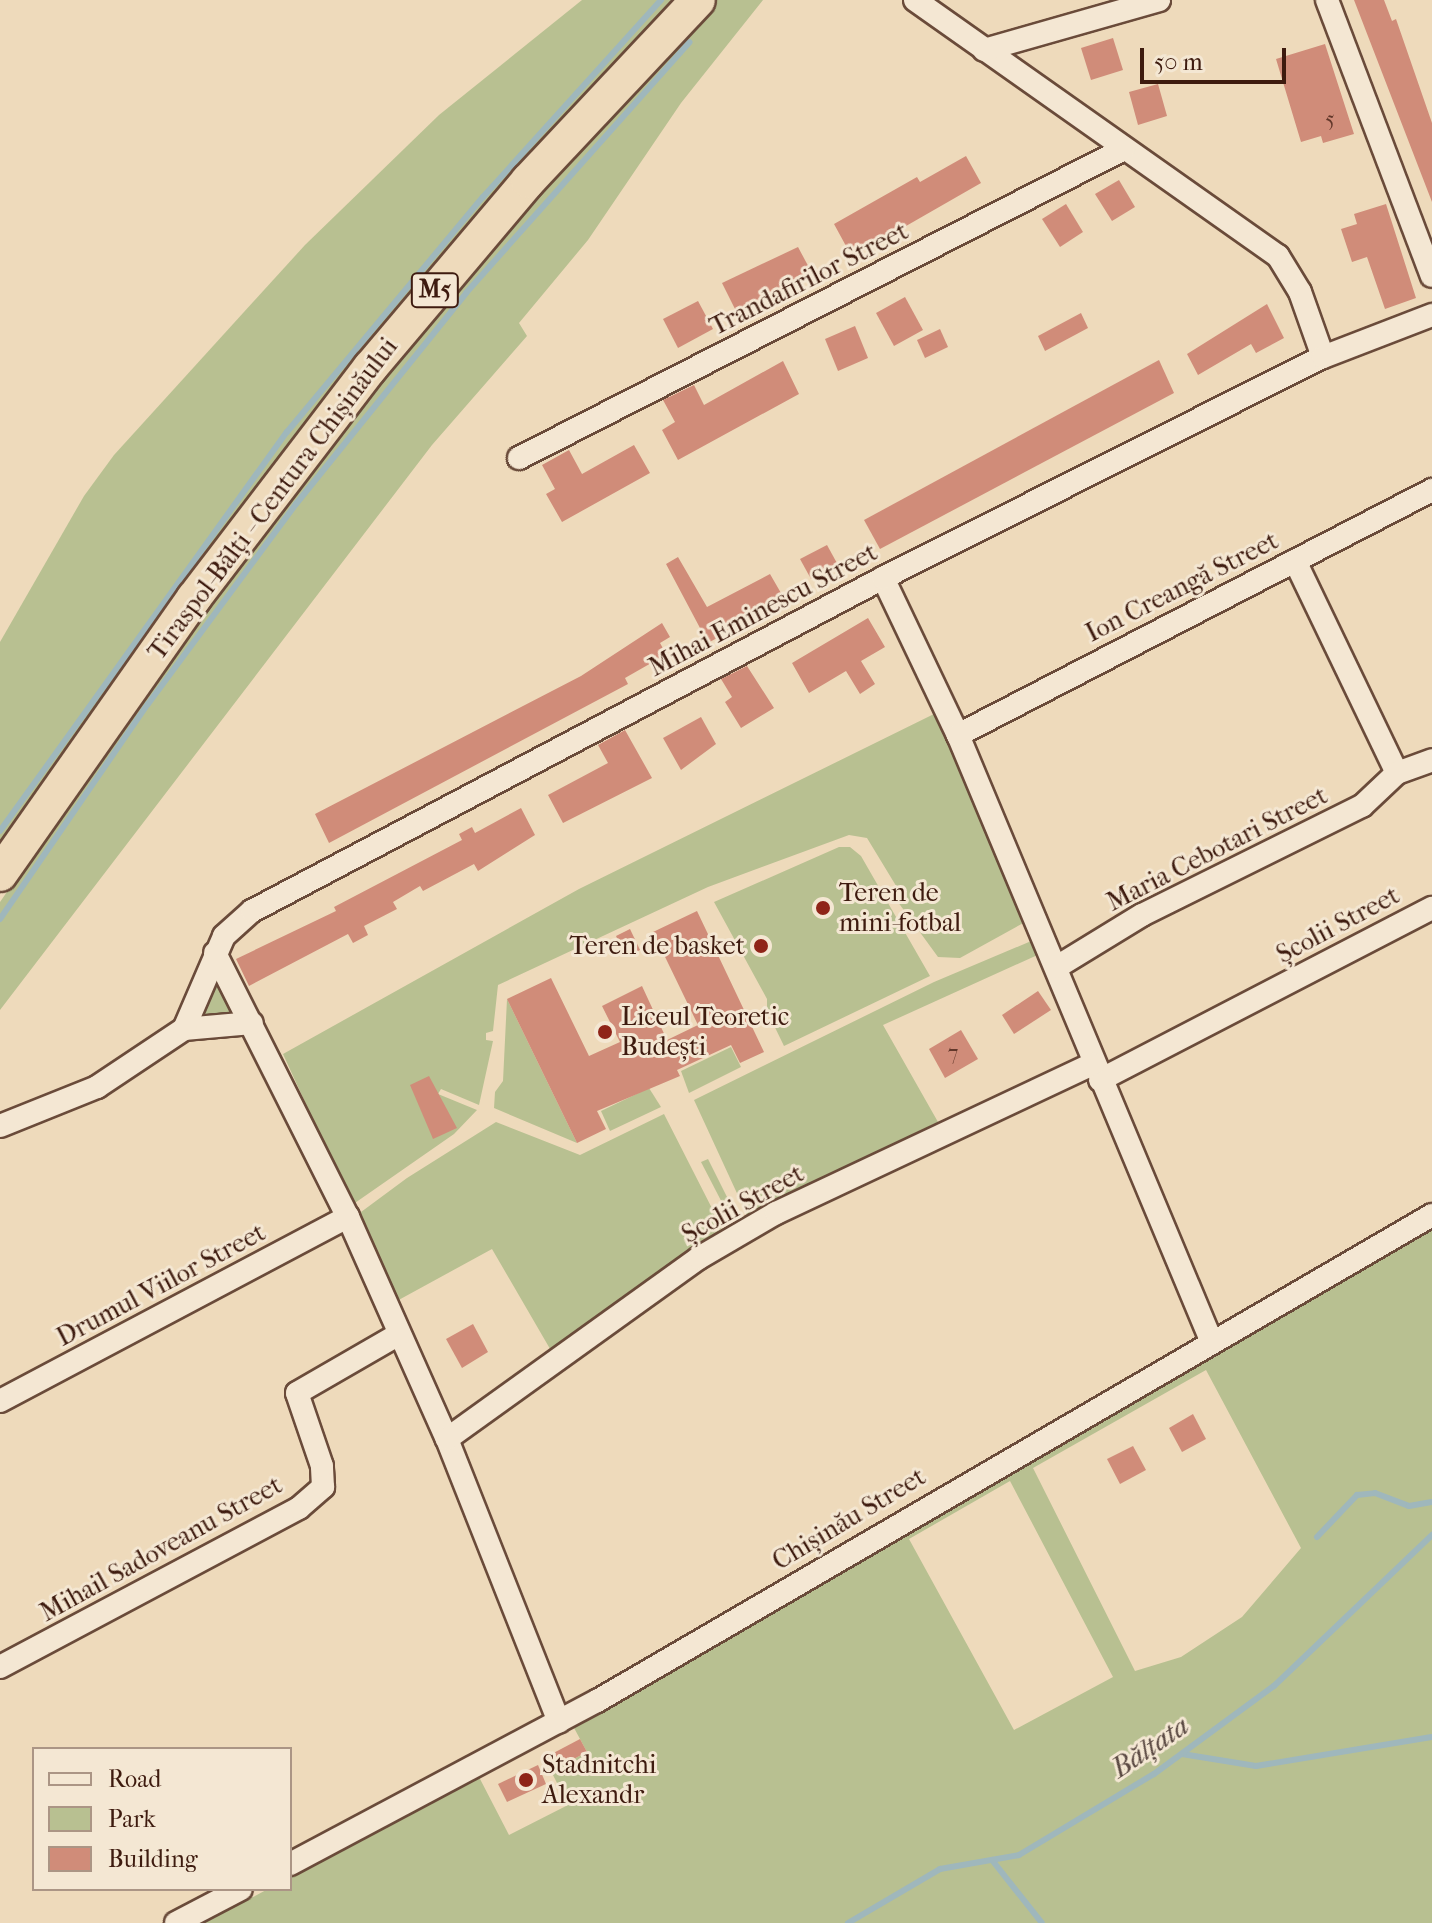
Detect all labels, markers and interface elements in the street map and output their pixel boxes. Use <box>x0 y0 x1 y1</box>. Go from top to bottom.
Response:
scale bar <box>1144 32 1290 82</box>
text: 50 m <box>1154 48 1203 76</box>
house number: 5 <box>1325 107 1335 133</box>
street label: Trandafirilor Street <box>705 216 913 342</box>
road number: M5 <box>409 270 461 310</box>
street label: Tiraspol-Bălţi - Centura Chișinăului <box>142 332 404 666</box>
street label: Ion Creangă Street <box>1081 525 1283 649</box>
street label: Mihai Eminescu Street <box>643 537 883 683</box>
street label: Maria Cebotari Street <box>1101 780 1333 918</box>
place label: Teren de mini-fotbal <box>839 877 961 938</box>
street label: Școlii Street <box>1271 880 1405 970</box>
marker: Teren de mini-fotbal <box>814 899 832 917</box>
place label: Teren de basket <box>569 930 745 962</box>
marker: Teren de basket <box>752 937 770 955</box>
place label: Liceul Teoretic Budești <box>621 1001 789 1062</box>
marker: Liceul Teoretic Budești <box>596 1023 614 1041</box>
house number: 7 <box>948 1041 958 1067</box>
street label: Școlii Street <box>677 1158 809 1250</box>
street label: Drumul Viilor Street <box>51 1217 271 1353</box>
street label: Chișinău Street <box>767 1461 931 1577</box>
street label: Mihail Sadoveanu Street <box>35 1469 287 1629</box>
water label: Bălţata <box>1105 1709 1195 1785</box>
legend <box>32 1747 292 1891</box>
place label: Stadnitchi Alexandr <box>542 1749 656 1810</box>
text: Road <box>108 1765 161 1793</box>
marker: Stadnitchi Alexandr <box>517 1771 535 1789</box>
text: Park <box>108 1805 156 1833</box>
text: Building <box>108 1845 198 1873</box>

